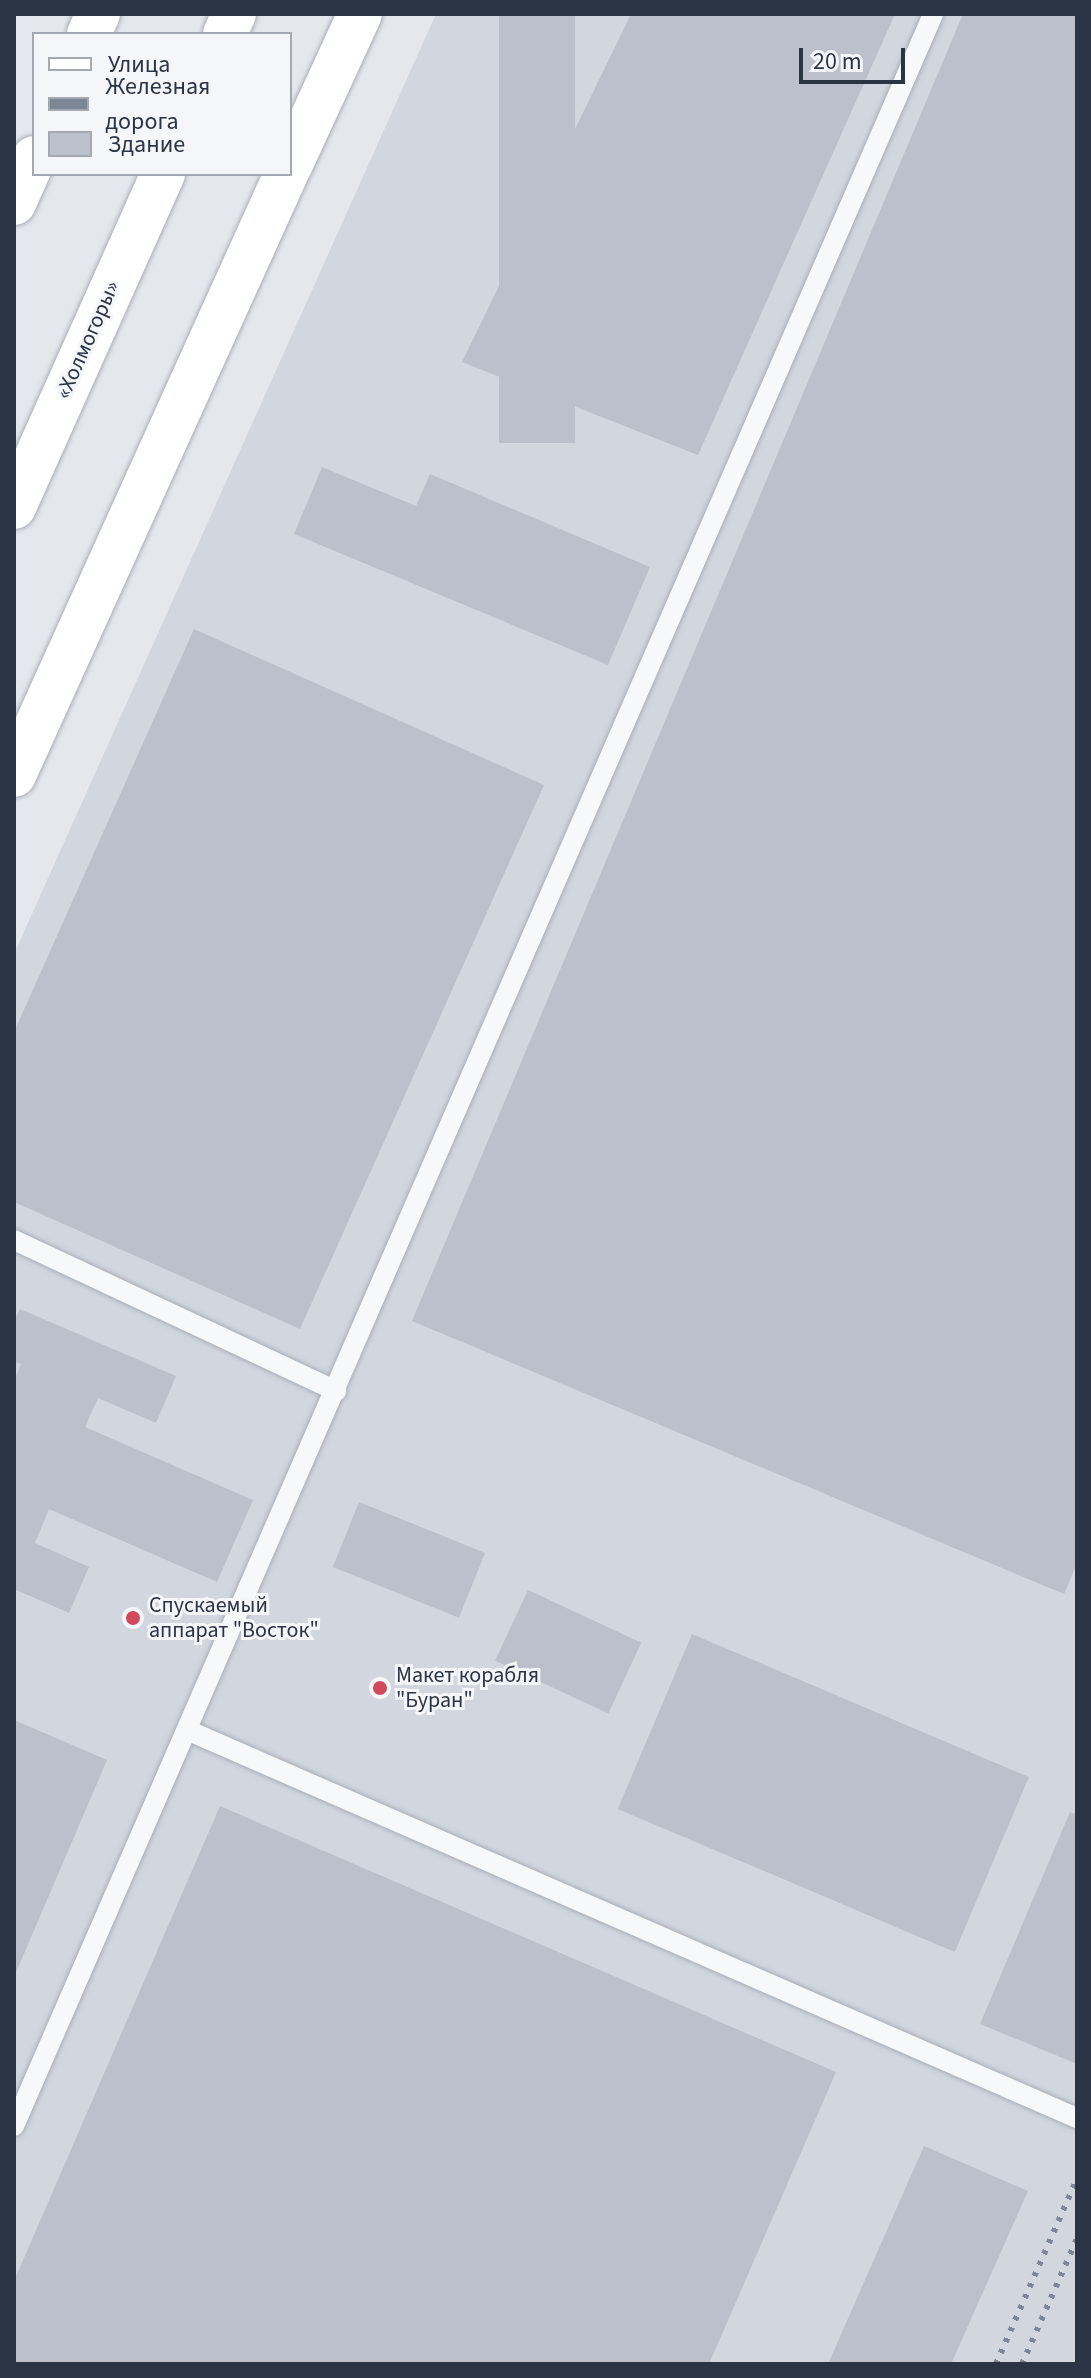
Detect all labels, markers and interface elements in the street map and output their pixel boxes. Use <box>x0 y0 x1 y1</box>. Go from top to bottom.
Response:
legend <box>32 32 292 176</box>
scale bar <box>803 32 909 82</box>
text: 20 m <box>813 44 862 79</box>
text: Улица <box>108 47 170 82</box>
text: Железная дорога <box>105 69 210 139</box>
text: Здание <box>108 127 185 162</box>
street label: «Холмогоры» <box>50 277 126 403</box>
place label: Спускаемый аппарат "Восток" <box>149 1592 319 1644</box>
marker: Спускаемый аппарат "Восток" <box>124 1609 142 1627</box>
place label: Макет корабля "Буран" <box>396 1662 539 1714</box>
marker: Макет корабля "Буран" <box>371 1679 389 1697</box>

